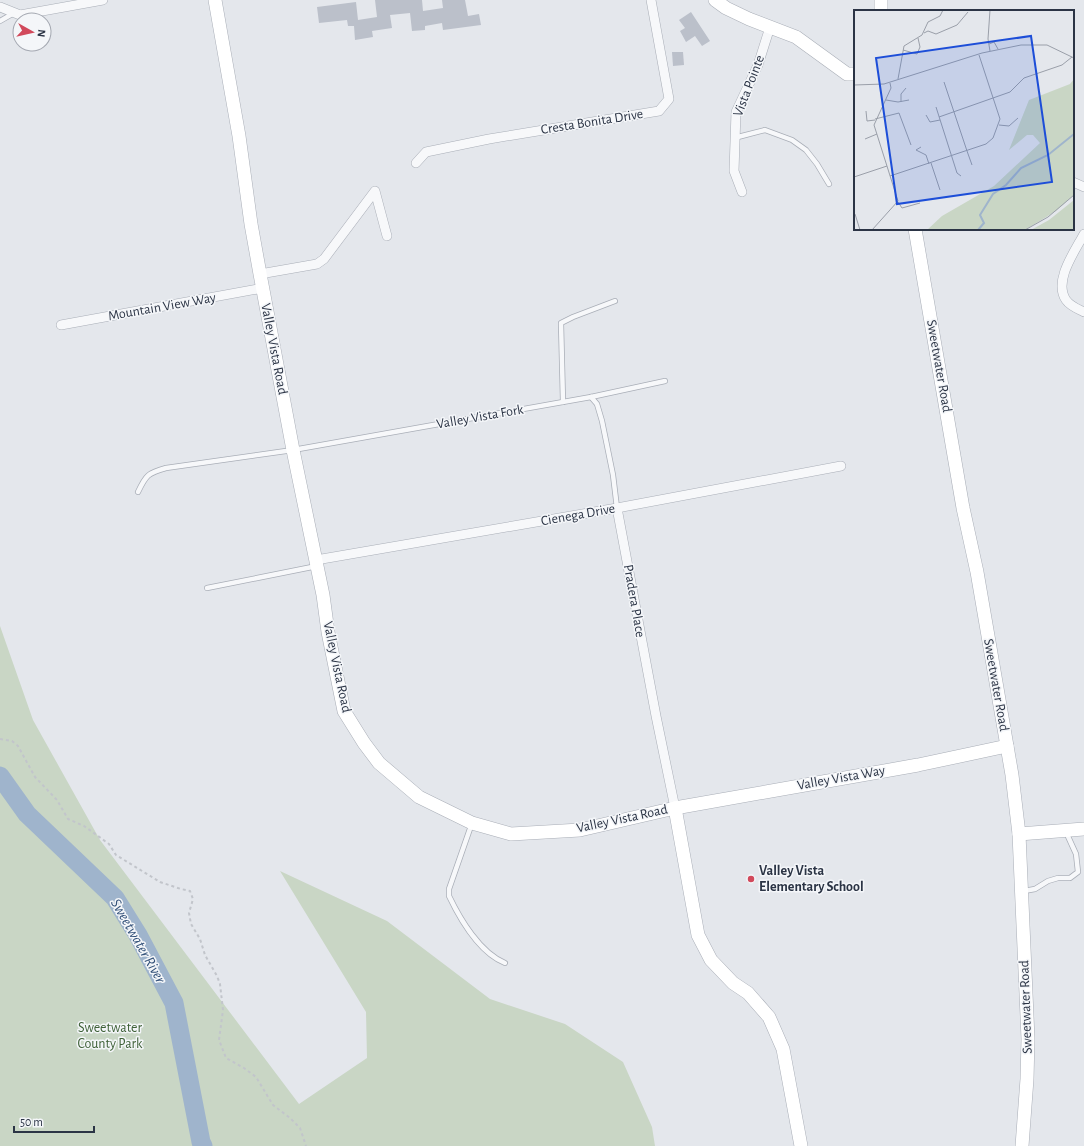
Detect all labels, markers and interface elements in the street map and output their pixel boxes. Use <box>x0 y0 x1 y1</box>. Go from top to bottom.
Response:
inset map <box>854 10 1074 230</box>
north arrow <box>12 12 52 52</box>
text: N <box>35 29 47 38</box>
street label: Vista Pointe <box>731 53 767 119</box>
street label: Cresta Bonita Drive <box>540 107 644 137</box>
street label: Mountain View Way <box>107 291 217 323</box>
street label: Valley Vista Road <box>258 302 290 396</box>
street label: Sweetwater Road <box>924 318 954 414</box>
street label: Valley Vista Fork <box>435 402 525 432</box>
street label: Cienega Drive <box>540 502 616 528</box>
street label: Pradera Place <box>621 563 647 639</box>
street label: Valley Vista Road <box>321 620 353 714</box>
street label: Sweetwater Road <box>981 637 1011 733</box>
street label: Valley Vista Way <box>796 763 886 793</box>
street label: Valley Vista Road <box>575 803 669 835</box>
place label: Valley Vista Elementary School <box>759 864 864 894</box>
marker: Valley Vista Elementary School <box>746 874 756 884</box>
water label: Sweetwater River <box>108 896 169 987</box>
street label: Sweetwater Road <box>1017 960 1035 1054</box>
park label: Sweetwater County Park <box>77 1021 143 1051</box>
scale bar <box>14 1108 94 1134</box>
text: 50 m <box>20 1116 43 1128</box>

